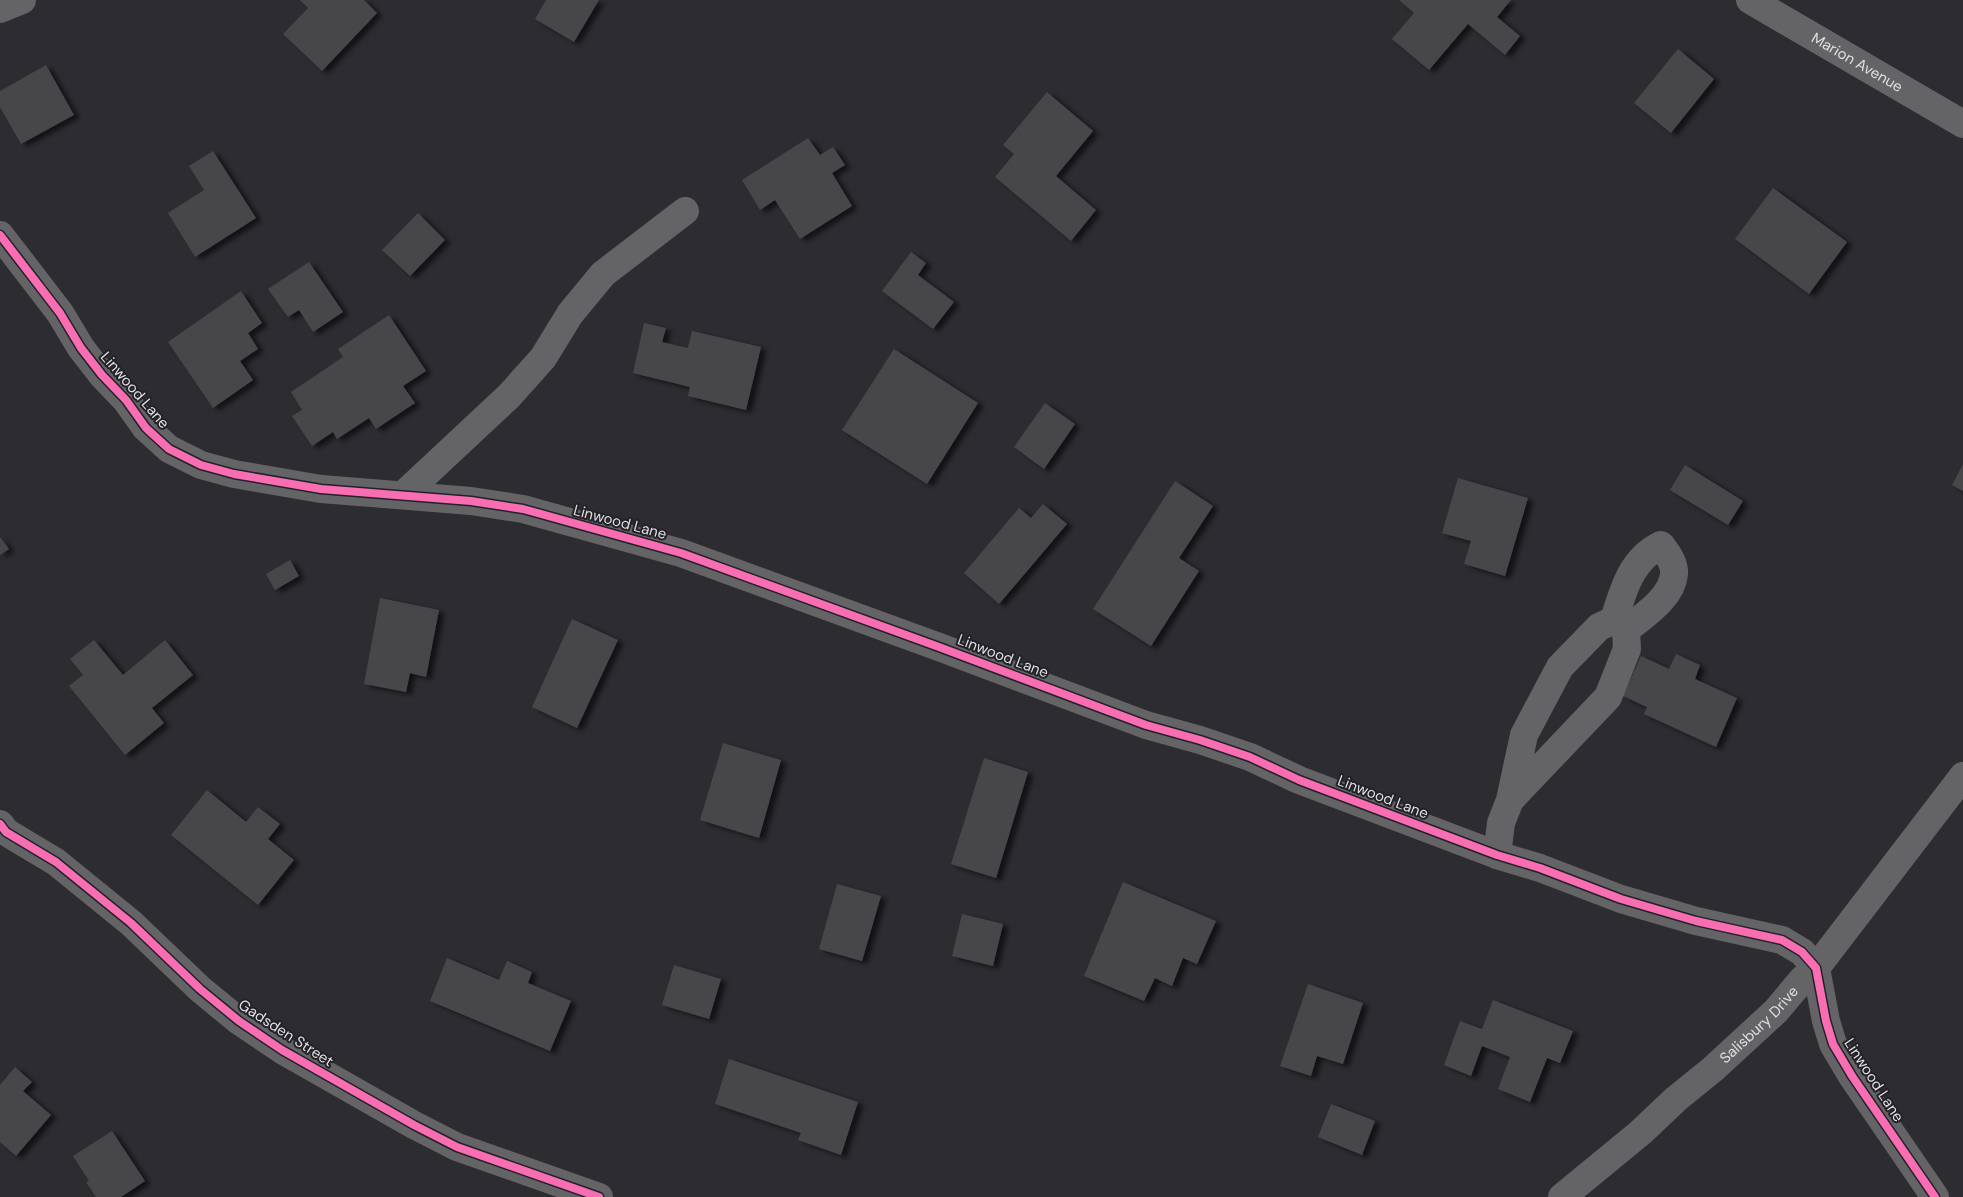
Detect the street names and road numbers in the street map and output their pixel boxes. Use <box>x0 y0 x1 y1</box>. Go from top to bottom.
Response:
street label: Marion Avenue <box>1808 28 1906 97</box>
street label: Linwood Lane <box>96 347 174 433</box>
street label: Linwood Lane <box>571 500 669 544</box>
street label: Linwood Lane <box>955 630 1051 682</box>
street label: Linwood Lane <box>1335 771 1431 823</box>
street label: Salisbury Drive <box>1715 982 1803 1068</box>
street label: Gadsden Street <box>235 995 337 1071</box>
street label: Linwood Lane <box>1840 1034 1908 1126</box>

